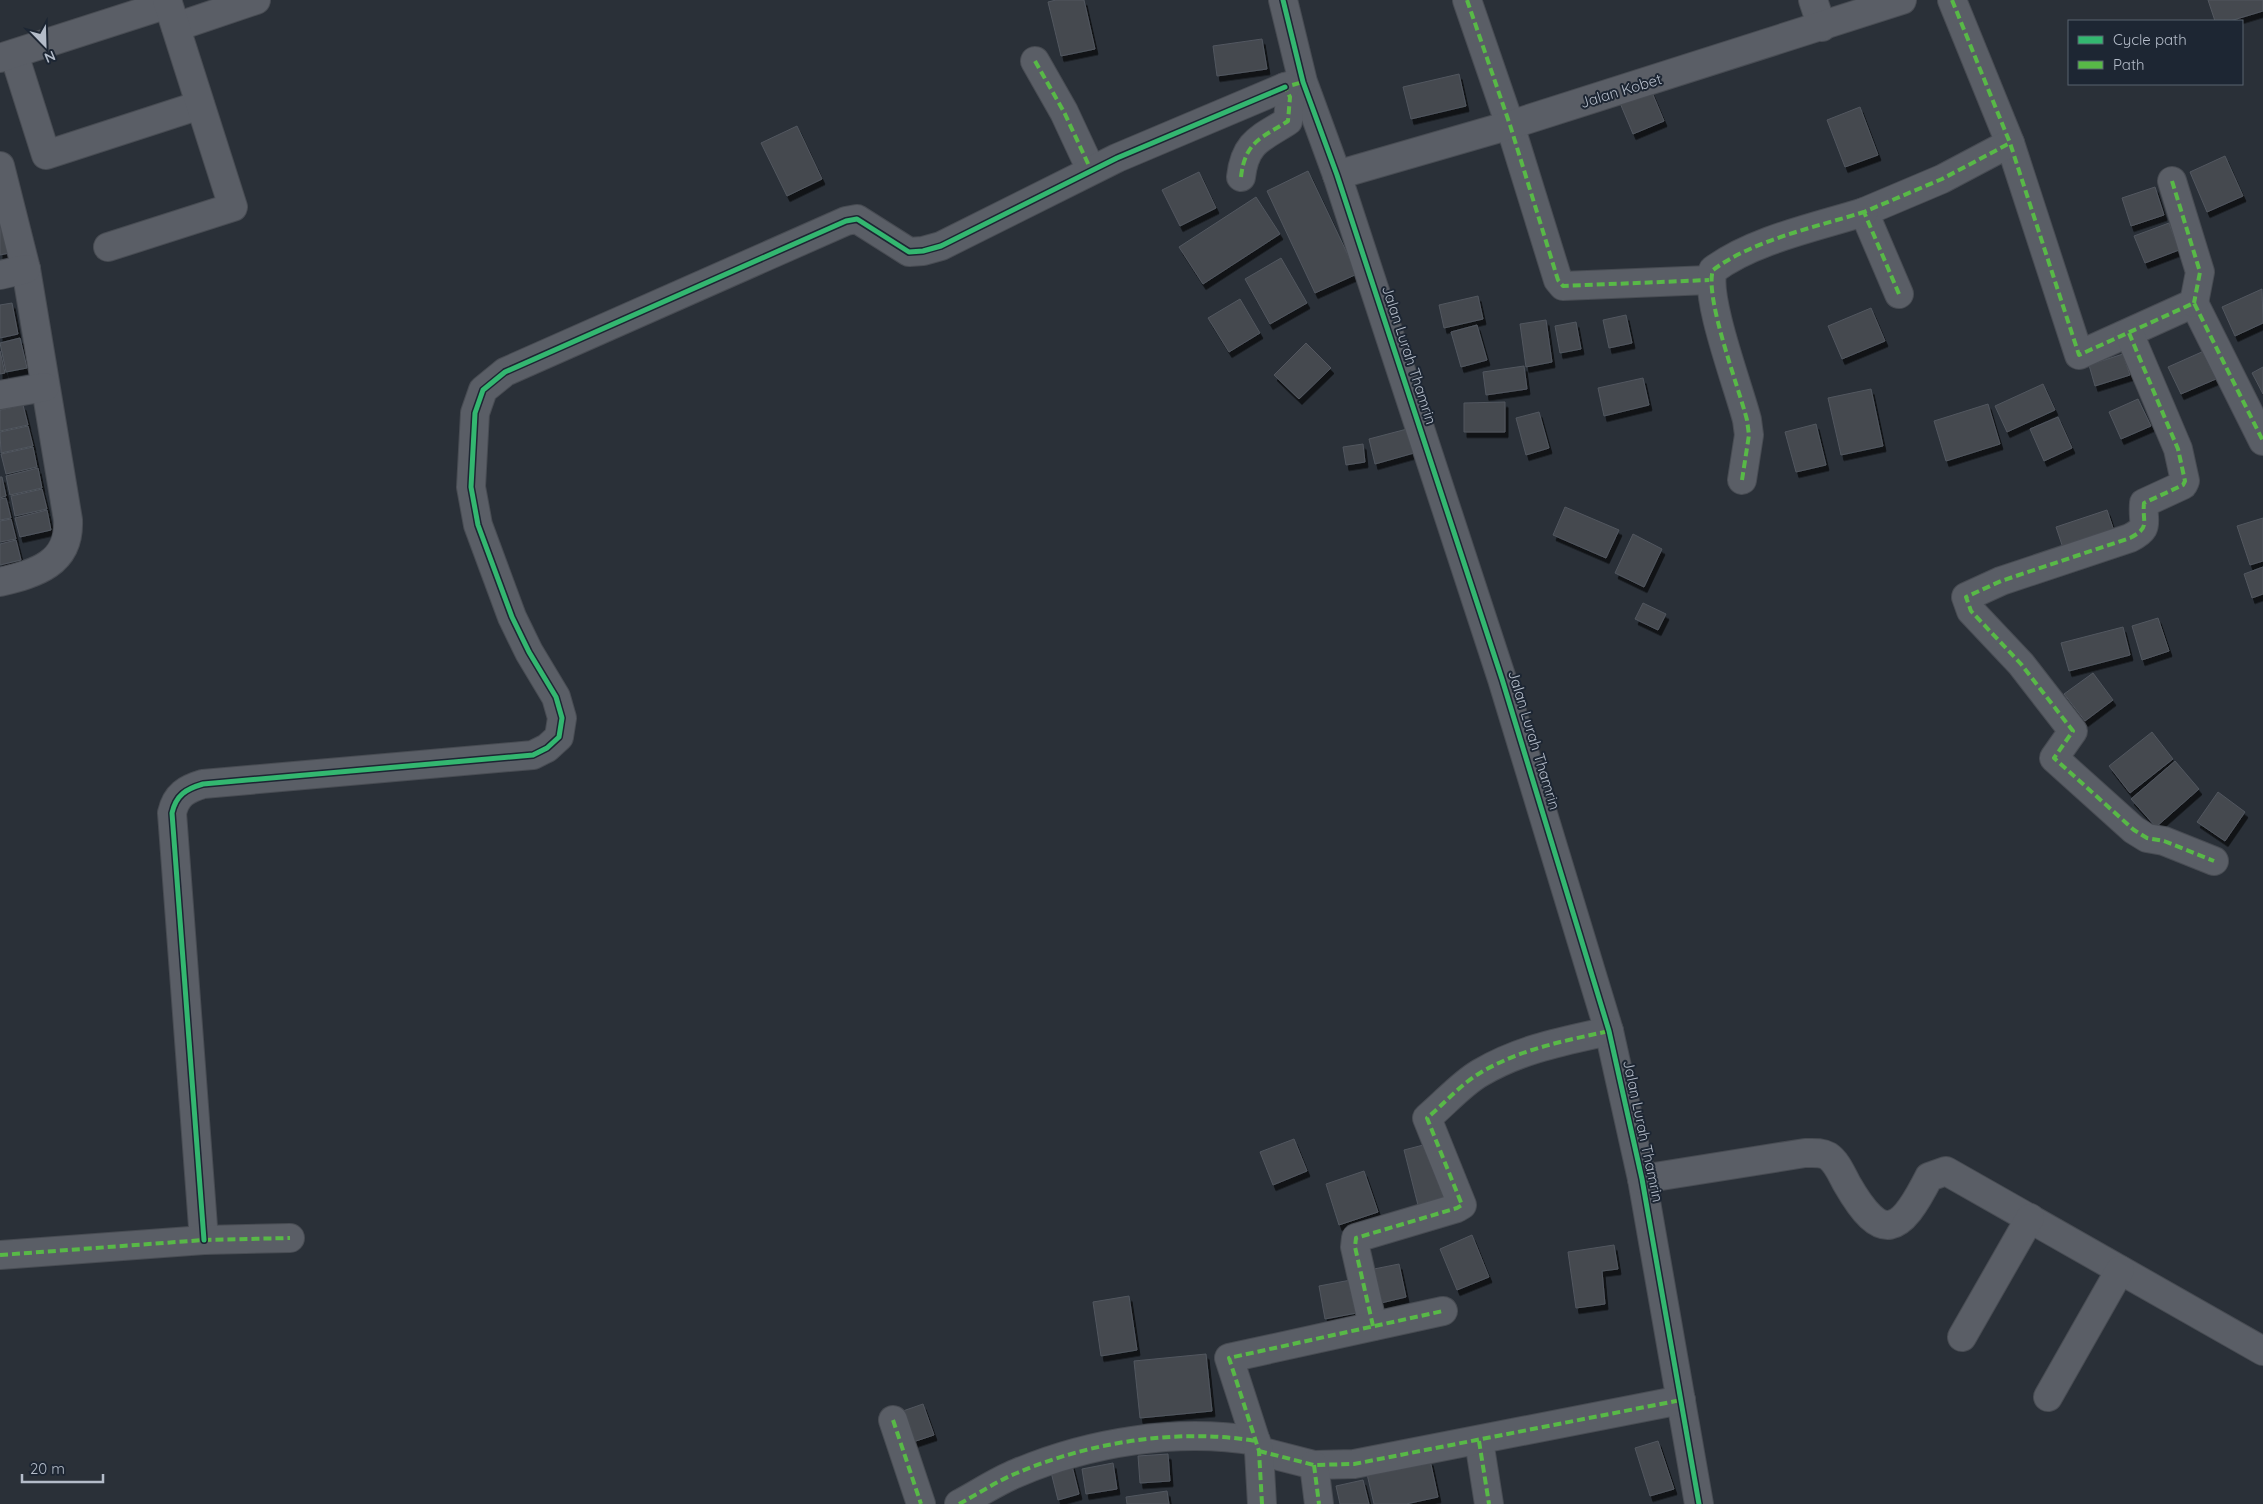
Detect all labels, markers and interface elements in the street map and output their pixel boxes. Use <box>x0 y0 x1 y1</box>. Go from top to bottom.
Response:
north arrow <box>20 20 70 70</box>
legend <box>2068 20 2243 85</box>
text: Cycle path <box>2113 30 2187 49</box>
text: N <box>42 47 58 67</box>
text: Path <box>2113 55 2145 74</box>
street label: Jalan Kobet <box>1578 69 1664 112</box>
street label: Jalan Lurah Thamrin <box>1378 283 1441 427</box>
street label: Jalan Lurah Thamrin <box>1504 668 1565 812</box>
street label: Jalan Lurah Thamrin <box>1619 1058 1668 1204</box>
scale bar <box>22 1452 104 1484</box>
text: 20 m <box>30 1459 65 1478</box>

